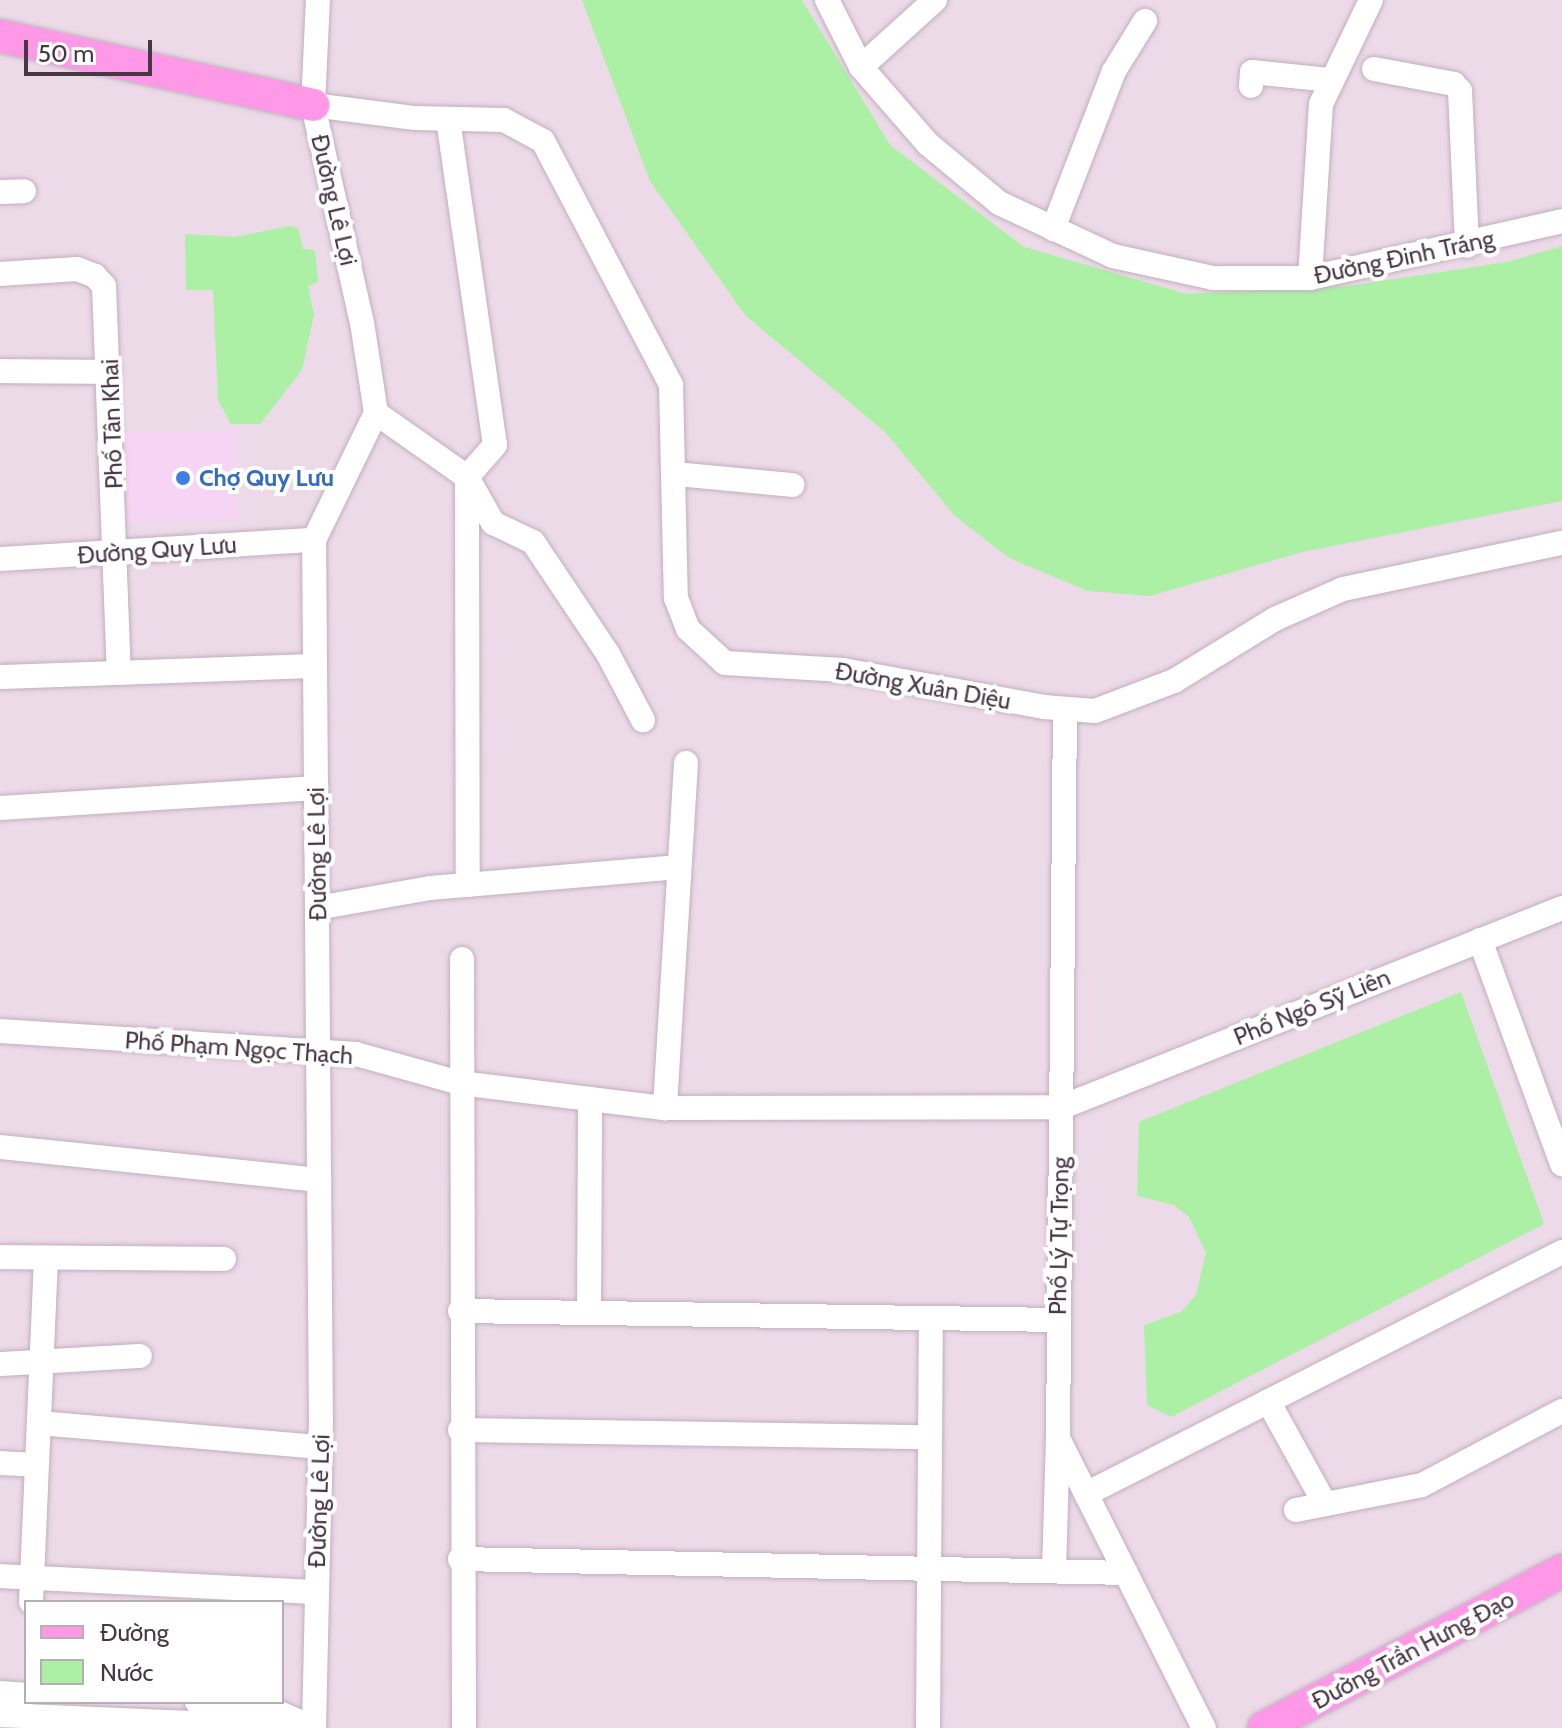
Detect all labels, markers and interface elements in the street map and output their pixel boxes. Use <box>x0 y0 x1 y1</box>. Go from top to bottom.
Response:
scale bar <box>28 24 156 74</box>
text: 50 m <box>38 39 94 68</box>
street label: Đường Lê Lợi <box>305 132 363 268</box>
street label: Đường Đinh Tráng <box>1311 224 1497 290</box>
street label: Phố Tân Khai <box>95 358 129 490</box>
place label: Chợ Quy Lưu <box>199 464 334 492</box>
marker: Chợ Quy Lưu <box>174 469 192 487</box>
street label: Đường Quy Lưu <box>76 530 238 570</box>
street label: Đường Xuân Diệu <box>833 656 1013 716</box>
street label: Đường Lê Lợi <box>301 787 333 921</box>
street label: Phố Ngô Sỹ Liên <box>1230 963 1394 1051</box>
street label: Phố Phạm Ngọc Thạch <box>124 1026 354 1070</box>
street label: Phố Lý Tự Trọng <box>1043 1157 1075 1315</box>
street label: Đường Lê Lợi <box>302 1434 336 1568</box>
street label: Đường Trần Hưng Đạo <box>1307 1585 1519 1715</box>
legend <box>24 1600 284 1704</box>
text: Đường <box>100 1618 169 1647</box>
text: Nước <box>100 1658 153 1687</box>

